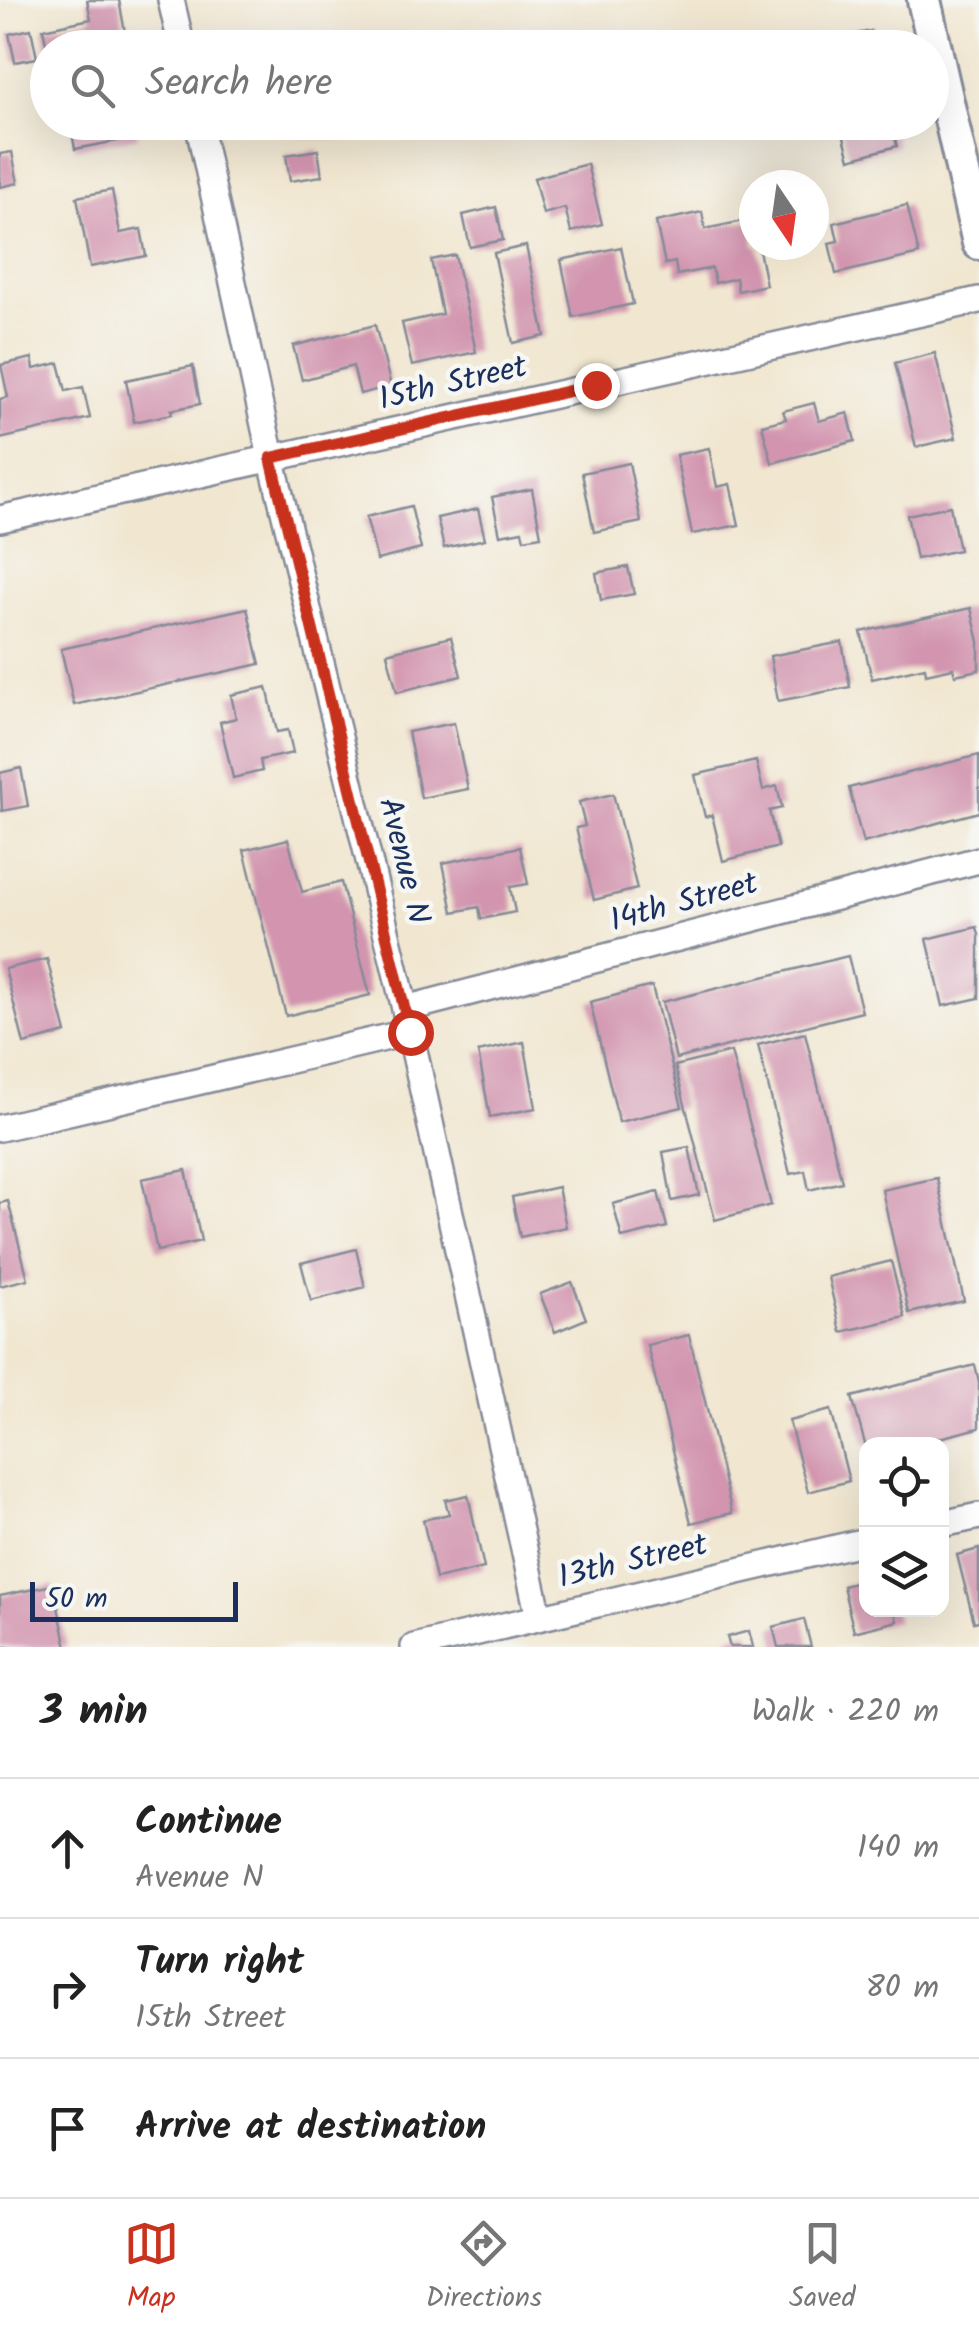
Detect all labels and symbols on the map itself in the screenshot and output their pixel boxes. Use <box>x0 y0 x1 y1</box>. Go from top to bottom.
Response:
north arrow <box>739 170 829 260</box>
street label: 15th Street <box>374 342 533 426</box>
route end <box>574 363 620 409</box>
street label: Avenue N <box>363 792 443 930</box>
street label: 14th Street <box>604 859 764 947</box>
route start <box>388 1010 434 1056</box>
street label: 13th Street <box>553 1520 713 1604</box>
scale bar <box>30 1577 238 1622</box>

